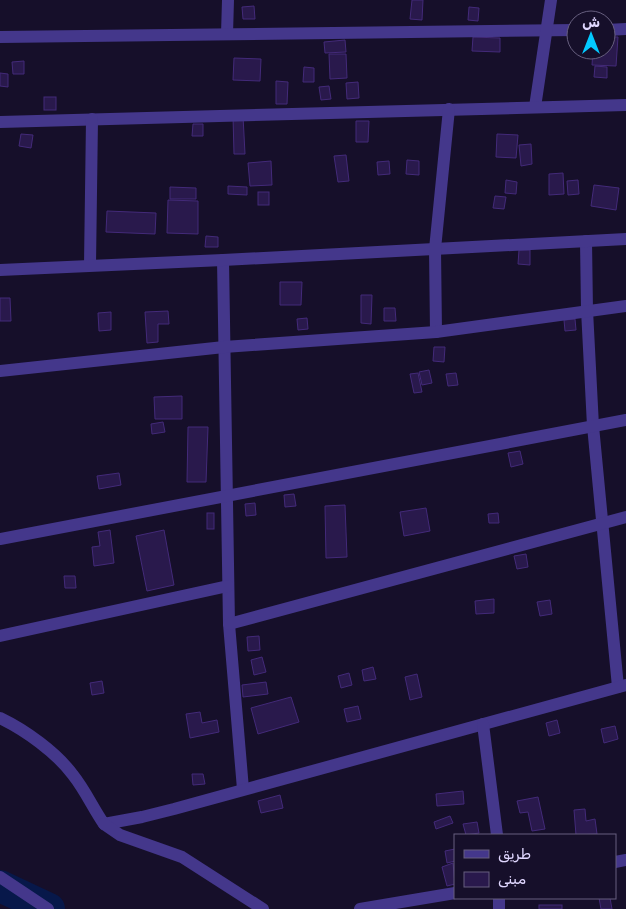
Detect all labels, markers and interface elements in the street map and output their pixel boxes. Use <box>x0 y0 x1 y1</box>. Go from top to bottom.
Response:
north arrow <box>566 10 616 60</box>
text: ش <box>582 14 600 31</box>
legend <box>454 834 616 899</box>
text: طريق <box>498 845 531 863</box>
text: مبنى <box>498 870 526 888</box>

